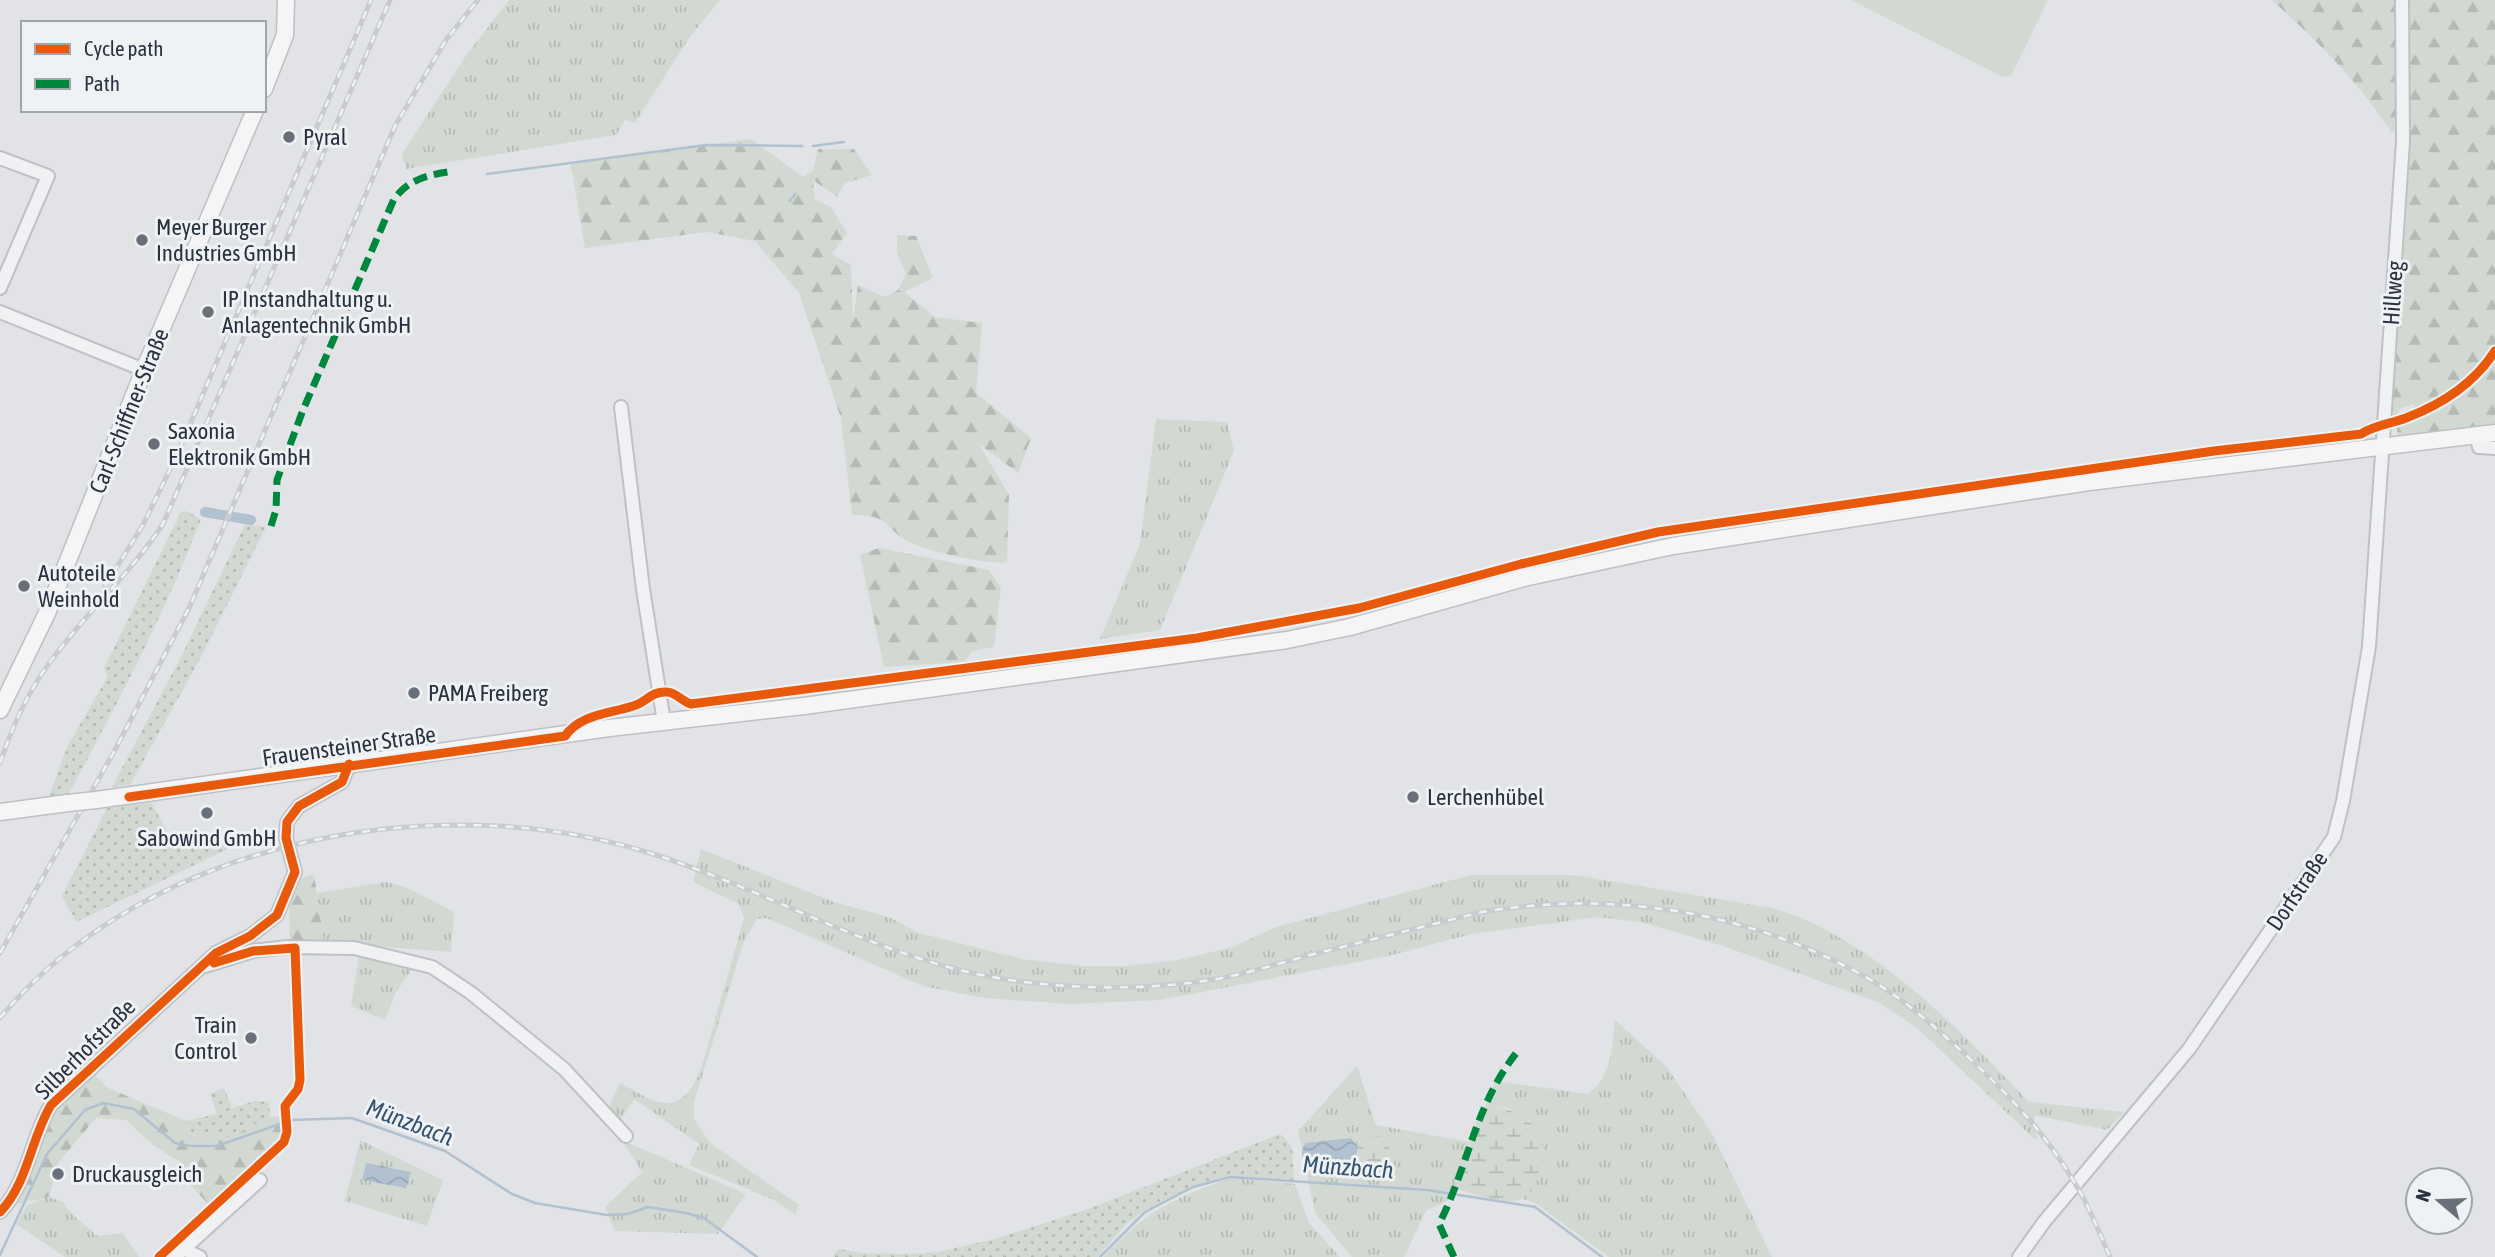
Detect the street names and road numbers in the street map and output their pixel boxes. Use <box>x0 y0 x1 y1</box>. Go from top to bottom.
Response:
street label: Hillweg <box>2378 260 2408 326</box>
street label: Carl-Schiffner-Straße <box>84 325 174 497</box>
street label: Frauensteiner Straße <box>261 721 437 771</box>
street label: Dorfstraße <box>2261 847 2333 935</box>
street label: Silberhofstraße <box>30 994 140 1104</box>

